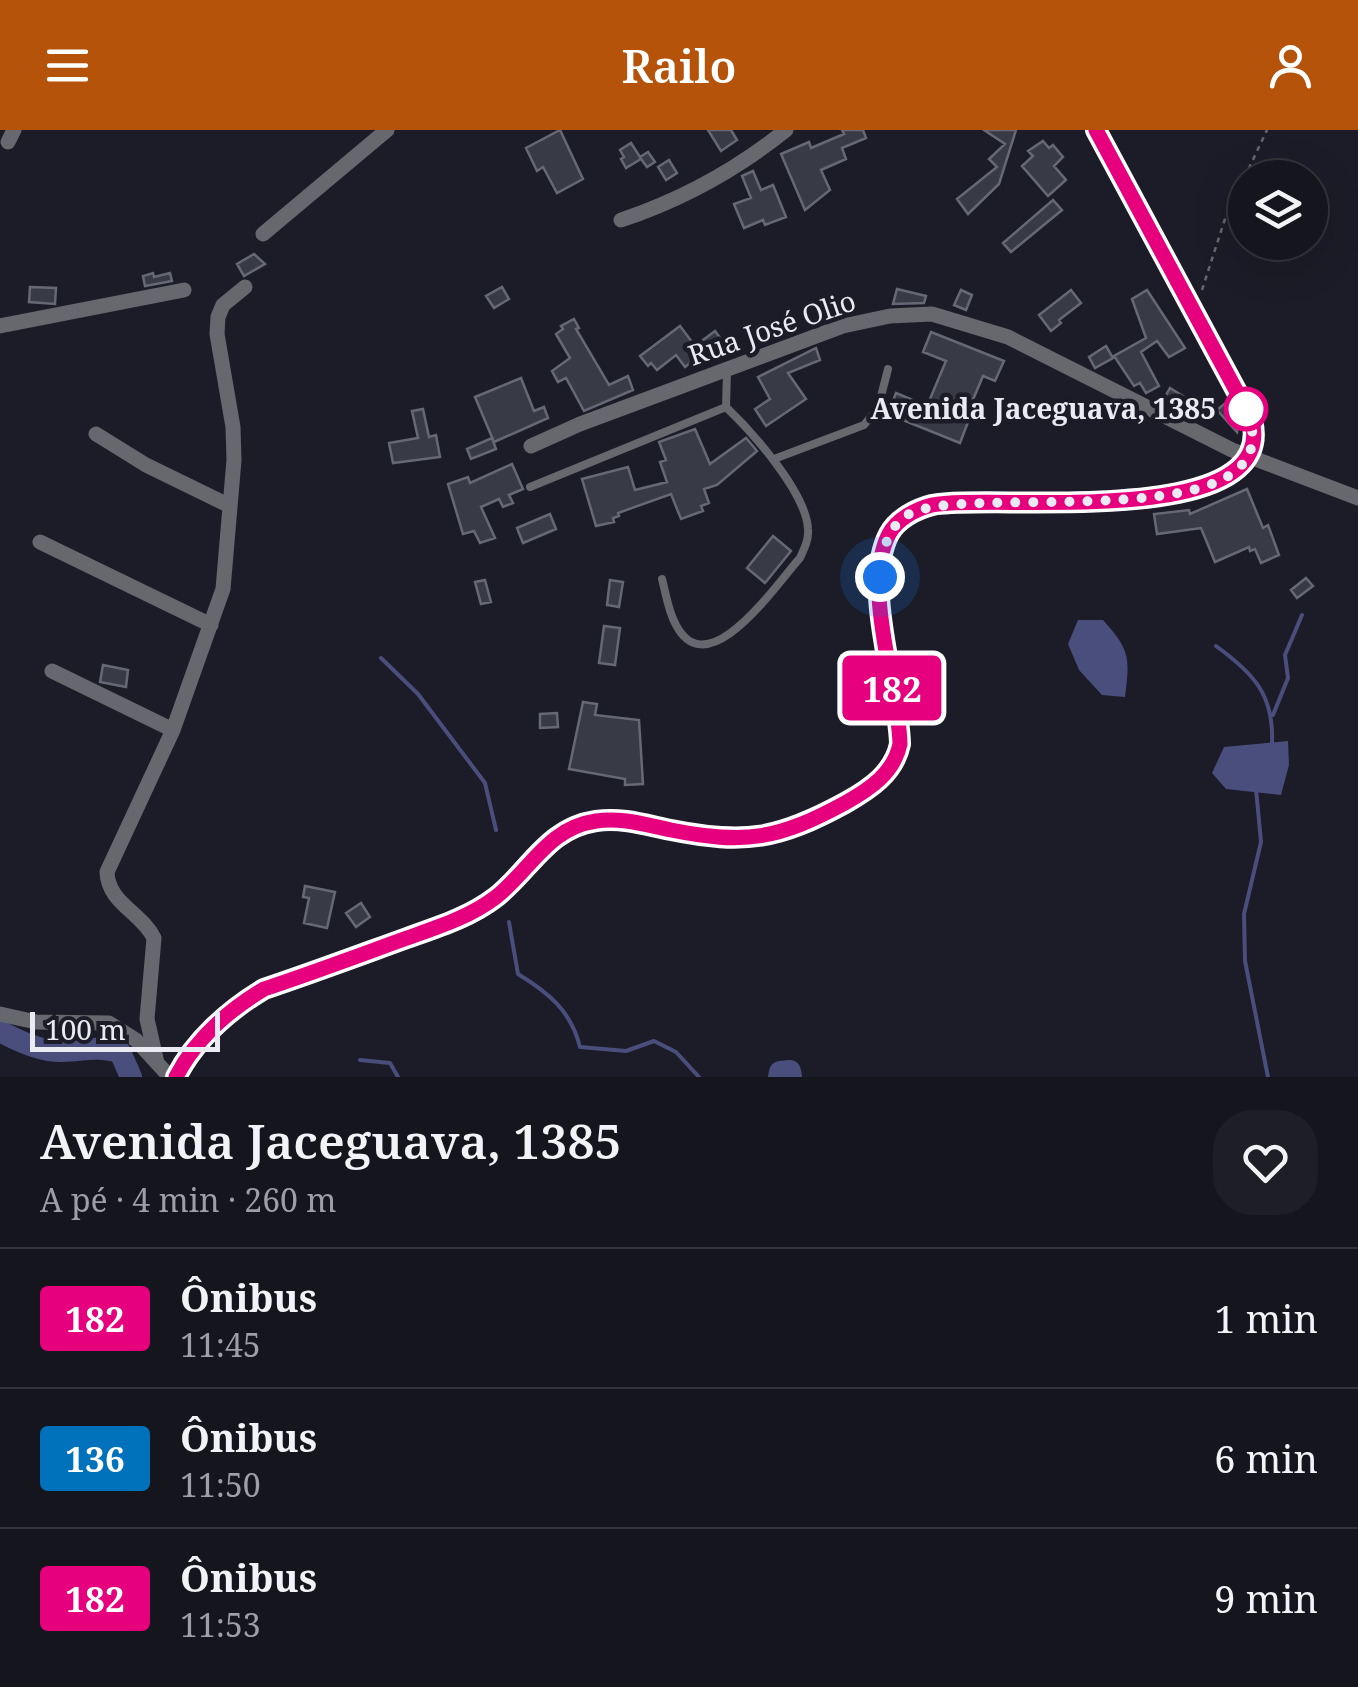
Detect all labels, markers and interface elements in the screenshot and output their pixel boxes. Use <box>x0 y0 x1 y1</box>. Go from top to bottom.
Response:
text: Railo <box>622 35 736 96</box>
icon: menu <box>40 38 95 93</box>
icon: person <box>1263 38 1318 93</box>
map controls <box>1228 160 1328 260</box>
button: layers <box>1228 160 1328 260</box>
street label: Rua José Olio <box>683 281 861 373</box>
marker: Avenida Jaceguava, 1385 <box>1225 388 1267 430</box>
place label: Avenida Jaceguava, 1385 <box>870 389 1216 427</box>
your location <box>855 552 905 602</box>
line badge: 182 <box>834 656 950 720</box>
text: 182 <box>862 665 922 712</box>
scale bar <box>30 1007 220 1051</box>
text: 100 m <box>45 1010 126 1048</box>
text: Avenida Jaceguava, 1385 <box>40 1108 621 1173</box>
button: heart <box>1213 1110 1318 1215</box>
text: A pé · 4 min · 260 m <box>40 1178 336 1221</box>
text: Ônibus <box>180 1271 317 1323</box>
text: 1 min <box>1214 1292 1318 1344</box>
text: 182 <box>65 1295 125 1342</box>
text: 11:45 <box>180 1323 261 1366</box>
text: Ônibus <box>180 1411 317 1463</box>
text: 6 min <box>1214 1432 1318 1484</box>
text: 136 <box>65 1435 125 1482</box>
text: 11:50 <box>180 1463 261 1506</box>
text: Ônibus <box>180 1551 317 1603</box>
text: 9 min <box>1214 1572 1318 1624</box>
text: 182 <box>65 1575 125 1622</box>
text: 11:53 <box>180 1603 261 1646</box>

